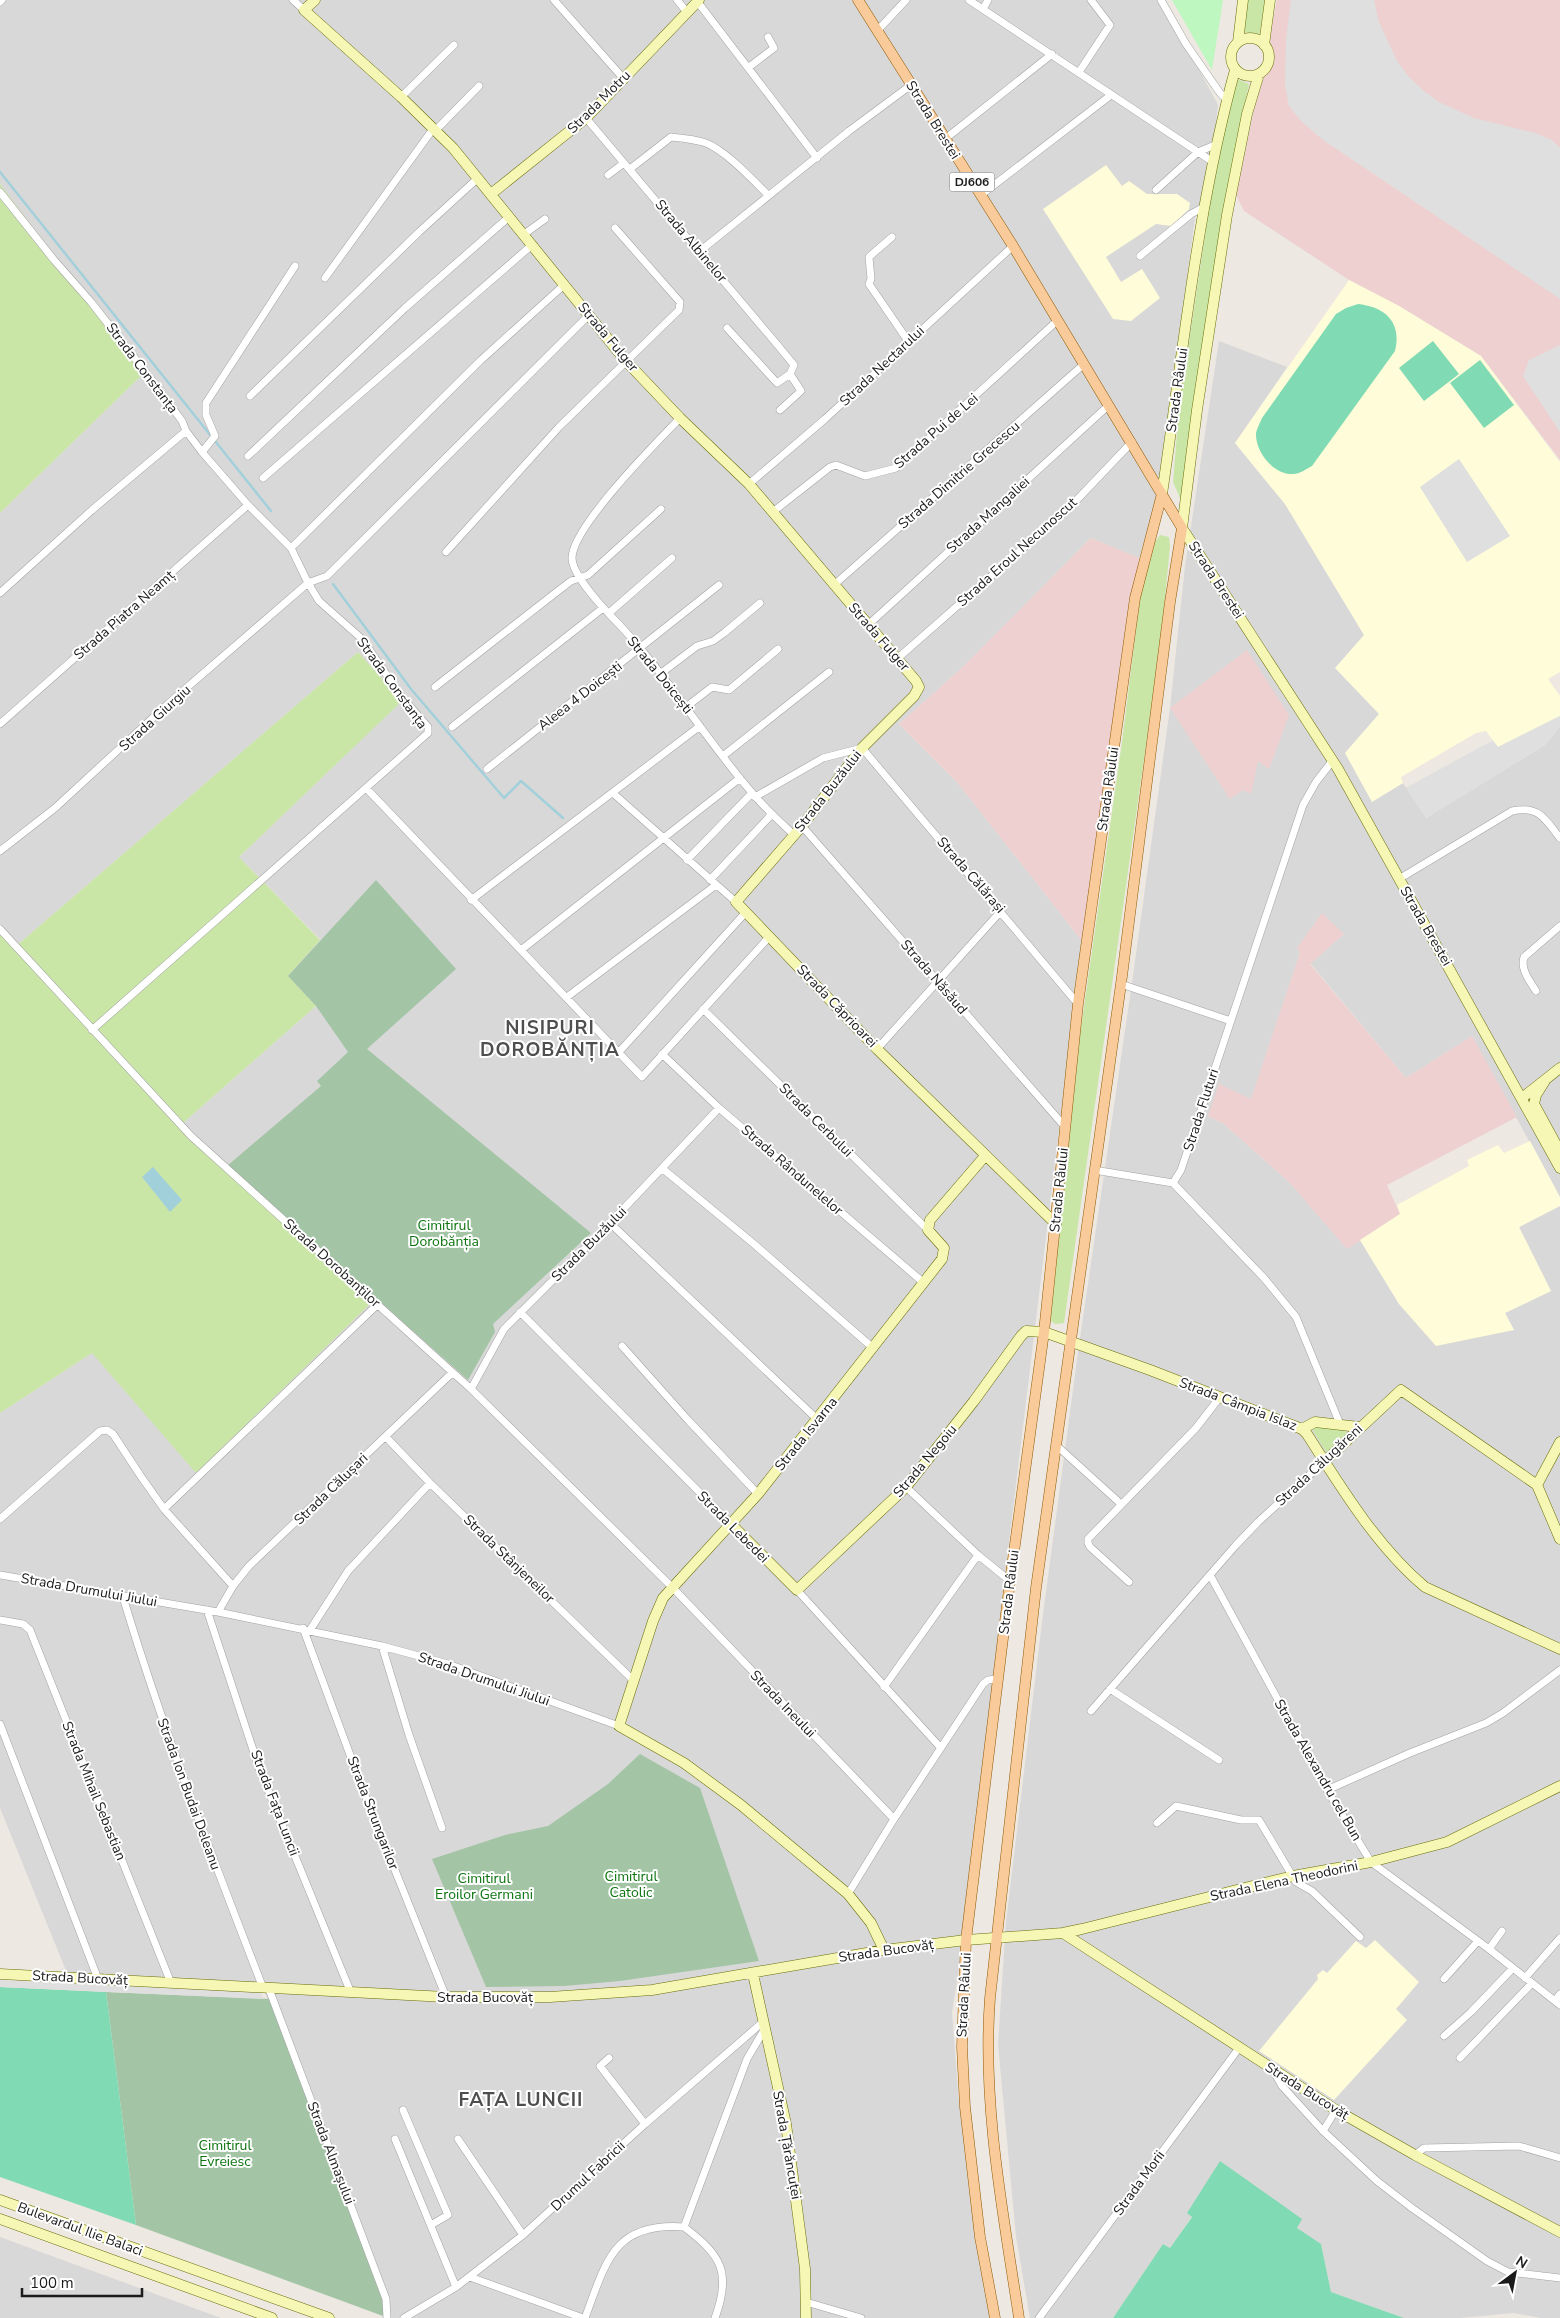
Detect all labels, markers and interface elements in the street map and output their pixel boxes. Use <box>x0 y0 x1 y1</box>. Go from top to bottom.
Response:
street label: Strada Motru <box>563 66 635 138</box>
street label: Strada Brestei <box>901 77 965 163</box>
road number: DJ606 <box>950 172 994 192</box>
street label: Strada Albinelor <box>651 195 731 287</box>
street label: Strada Fulger <box>573 298 643 376</box>
street label: Strada Constanța <box>102 319 182 417</box>
street label: Strada Nectarului <box>835 322 929 410</box>
street label: Strada Râului <box>1162 347 1192 433</box>
street label: Strada Pui de Lei <box>890 389 982 473</box>
street label: Strada Dimitrie Grecescu <box>894 417 1024 533</box>
street label: Strada Mangaliei <box>942 472 1034 558</box>
street label: Strada Eroul Necunoscut <box>953 493 1081 611</box>
street label: Strada Brestei <box>1184 537 1248 623</box>
street label: Strada Piatra Neamț <box>70 566 178 664</box>
street label: Strada Fulger <box>844 599 914 675</box>
street label: Strada Doicești <box>623 632 697 718</box>
street label: Strada Constanța <box>352 633 432 733</box>
street label: Aleea 4 Doicești <box>534 657 626 735</box>
street label: Strada Giurgiu <box>115 681 195 755</box>
street label: Strada Buzăului <box>790 746 866 836</box>
street label: Strada Râului <box>1093 746 1123 832</box>
street label: Strada Călărași <box>932 833 1010 917</box>
street label: Strada Brestei <box>1396 883 1456 969</box>
street label: Strada Năsăud <box>896 936 972 1018</box>
street label: Strada Căprioarei <box>792 960 882 1052</box>
district label: NISIPURI DOROBĂNȚIA <box>480 1015 620 1063</box>
street label: Strada Fluturi <box>1179 1066 1223 1154</box>
street label: Strada Cerbului <box>775 1079 857 1161</box>
street label: Strada Rândunelelor <box>737 1120 847 1220</box>
street label: Strada Râului <box>1045 1147 1073 1233</box>
street label: Strada Buzăului <box>547 1202 631 1286</box>
street label: Strada Dorobanților <box>279 1214 385 1312</box>
park label: Cimitirul Dorobănția <box>409 1216 479 1251</box>
street label: Strada Câmpia Islaz <box>1177 1373 1300 1435</box>
street label: Strada Isvarna <box>770 1393 842 1475</box>
street label: Strada Negoiu <box>889 1420 961 1502</box>
street label: Strada Călugăreni <box>1271 1420 1367 1510</box>
street label: Strada Călușari <box>290 1449 372 1529</box>
street label: Strada Lebedei <box>693 1487 773 1567</box>
street label: Strada Stânjeneilor <box>459 1510 559 1608</box>
street label: Strada Râului <box>994 1549 1024 1635</box>
street label: Strada Drumului Jiului <box>19 1569 159 1611</box>
street label: Strada Drumului Jiului <box>416 1648 552 1710</box>
street label: Strada Ineului <box>746 1666 820 1742</box>
street label: Strada Alexandru cel Bun <box>1270 1696 1366 1844</box>
street label: Strada Ion Budai Deleanu <box>153 1715 225 1873</box>
street label: Strada Mihail Sebastian <box>57 1719 131 1863</box>
street label: Strada Fața Luncii <box>246 1747 304 1859</box>
street label: Strada Strungarilor <box>343 1754 403 1872</box>
street label: Strada Elena Theodorini <box>1208 1856 1360 1906</box>
park label: Cimitirul Catolic <box>604 1867 658 1902</box>
park label: Cimitirul Eroilor Germani <box>435 1869 533 1904</box>
street label: Strada Bucovăț <box>837 1935 935 1967</box>
street label: Strada Râului <box>952 1952 976 2038</box>
street label: Strada Bucovăț <box>32 1966 128 1990</box>
street label: Strada Bucovăț <box>437 1988 533 2007</box>
street label: Strada Bucovăț <box>1261 2058 1353 2124</box>
district label: FAȚA LUNCII <box>459 2087 583 2113</box>
street label: Strada Țărăncuței <box>768 2089 806 2201</box>
street label: Strada Almașului <box>303 2099 359 2207</box>
park label: Cimitirul Evreiesc <box>198 2136 252 2171</box>
street label: Drumul Fabricii <box>547 2137 629 2215</box>
street label: Strada Morii <box>1109 2147 1169 2219</box>
street label: Bulevardul Ilie Balaci <box>15 2197 145 2261</box>
north arrow <box>1490 2248 1540 2298</box>
text: N <box>1512 2252 1531 2273</box>
scale bar <box>22 2266 142 2298</box>
text: 100 m <box>30 2273 74 2293</box>

